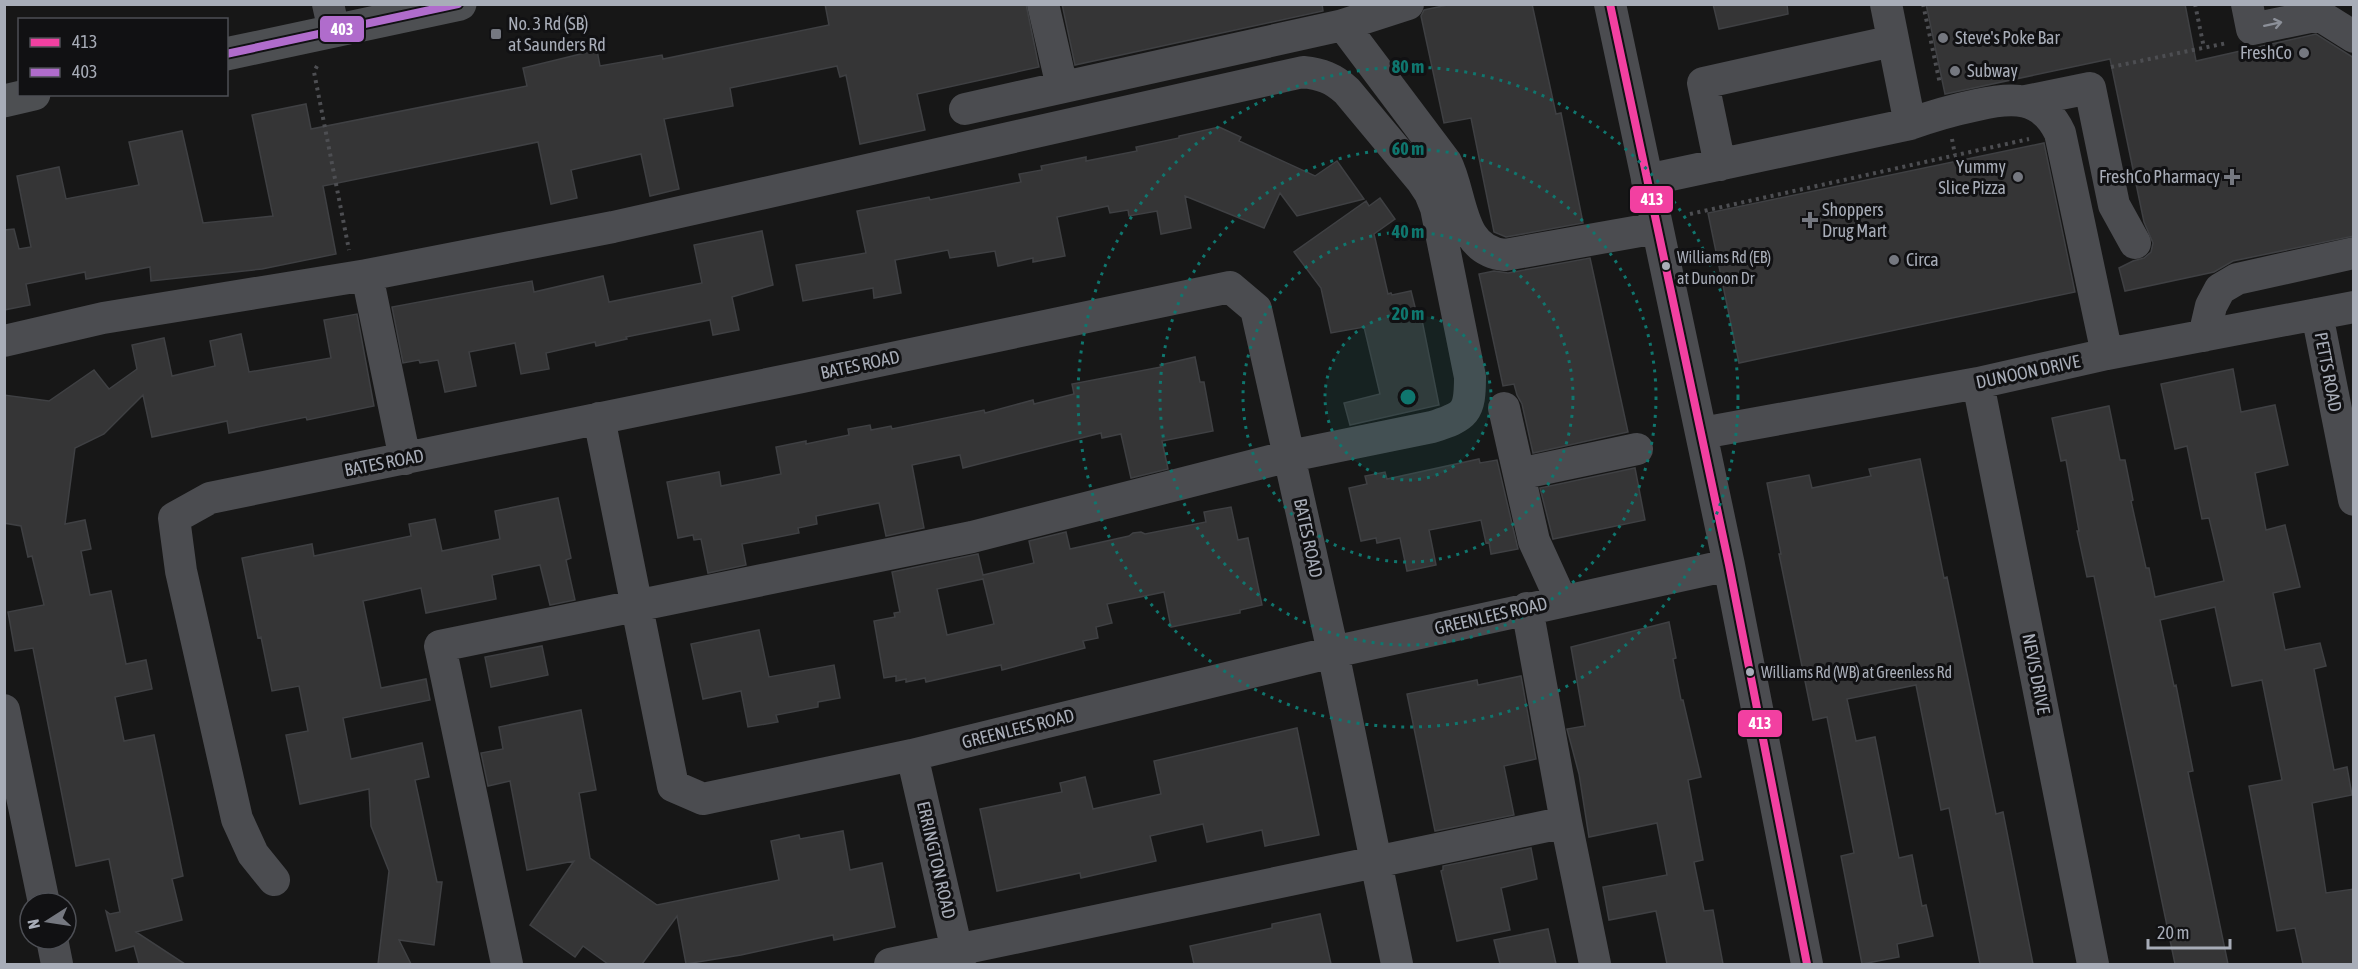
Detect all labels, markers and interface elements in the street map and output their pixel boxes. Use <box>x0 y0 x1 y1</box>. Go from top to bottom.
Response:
place label: No. 3 Rd (SB) at Saunders Rd <box>508 13 606 55</box>
line badge: 403 <box>319 15 365 43</box>
legend <box>18 18 228 96</box>
one-way arrow <box>2263 18 2283 29</box>
text: 403 <box>330 20 353 38</box>
marker: No. 3 Rd (SB) at Saunders Rd <box>489 27 503 41</box>
place label: Steve's Poke Bar <box>1955 27 2060 48</box>
text: 413 <box>72 31 97 52</box>
marker: Steve's Poke Bar <box>1936 31 1950 45</box>
place label: FreshCo <box>2240 42 2292 63</box>
marker: FreshCo <box>2297 46 2311 60</box>
text: 80 m <box>1392 56 1424 77</box>
place label: Subway <box>1967 60 2018 81</box>
text: 403 <box>72 61 97 82</box>
marker: Subway <box>1948 64 1962 78</box>
text: 60 m <box>1392 138 1424 159</box>
place label: Yummy Slice Pizza <box>1938 156 2006 198</box>
place label: FreshCo Pharmacy <box>2099 166 2220 187</box>
marker: Yummy Slice Pizza <box>2011 170 2025 184</box>
marker: FreshCo Pharmacy <box>2225 170 2239 184</box>
line badge: 413 <box>1629 185 1674 214</box>
text: 413 <box>1640 190 1663 208</box>
place label: Shoppers Drug Mart <box>1822 199 1887 241</box>
marker: Shoppers Drug Mart <box>1803 213 1817 227</box>
text: 40 m <box>1391 221 1424 242</box>
place label: Williams Rd (EB) at Dunoon Dr <box>1677 248 1771 287</box>
place label: Circa <box>1906 249 1939 270</box>
marker: Circa <box>1887 253 1901 267</box>
marker: Williams Rd (EB) at Dunoon Dr <box>1660 260 1672 272</box>
text: 20 m <box>1392 303 1424 324</box>
street label: PETTS ROAD <box>2310 330 2346 413</box>
street label: BATES ROAD <box>818 346 901 383</box>
street label: DUNOON DRIVE <box>1974 350 2082 393</box>
centre of rings <box>1398 387 1418 407</box>
street label: BATES ROAD <box>342 445 425 480</box>
street label: BATES ROAD <box>1290 496 1327 579</box>
street label: GREENLEES ROAD <box>1432 592 1549 639</box>
street label: NEVIS DRIVE <box>2018 632 2055 716</box>
place label: Williams Rd (WB) at Greenless Rd <box>1761 663 1952 682</box>
marker: Williams Rd (WB) at Greenless Rd <box>1744 666 1756 678</box>
street label: GREENLEES ROAD <box>960 704 1076 753</box>
line badge: 413 <box>1737 709 1783 738</box>
text: 413 <box>1748 714 1771 732</box>
street label: ERRINGTON ROAD <box>913 799 960 921</box>
north arrow <box>18 891 78 951</box>
scale bar <box>2148 912 2230 950</box>
text: N <box>24 918 43 931</box>
text: 20 m <box>2157 922 2189 943</box>

